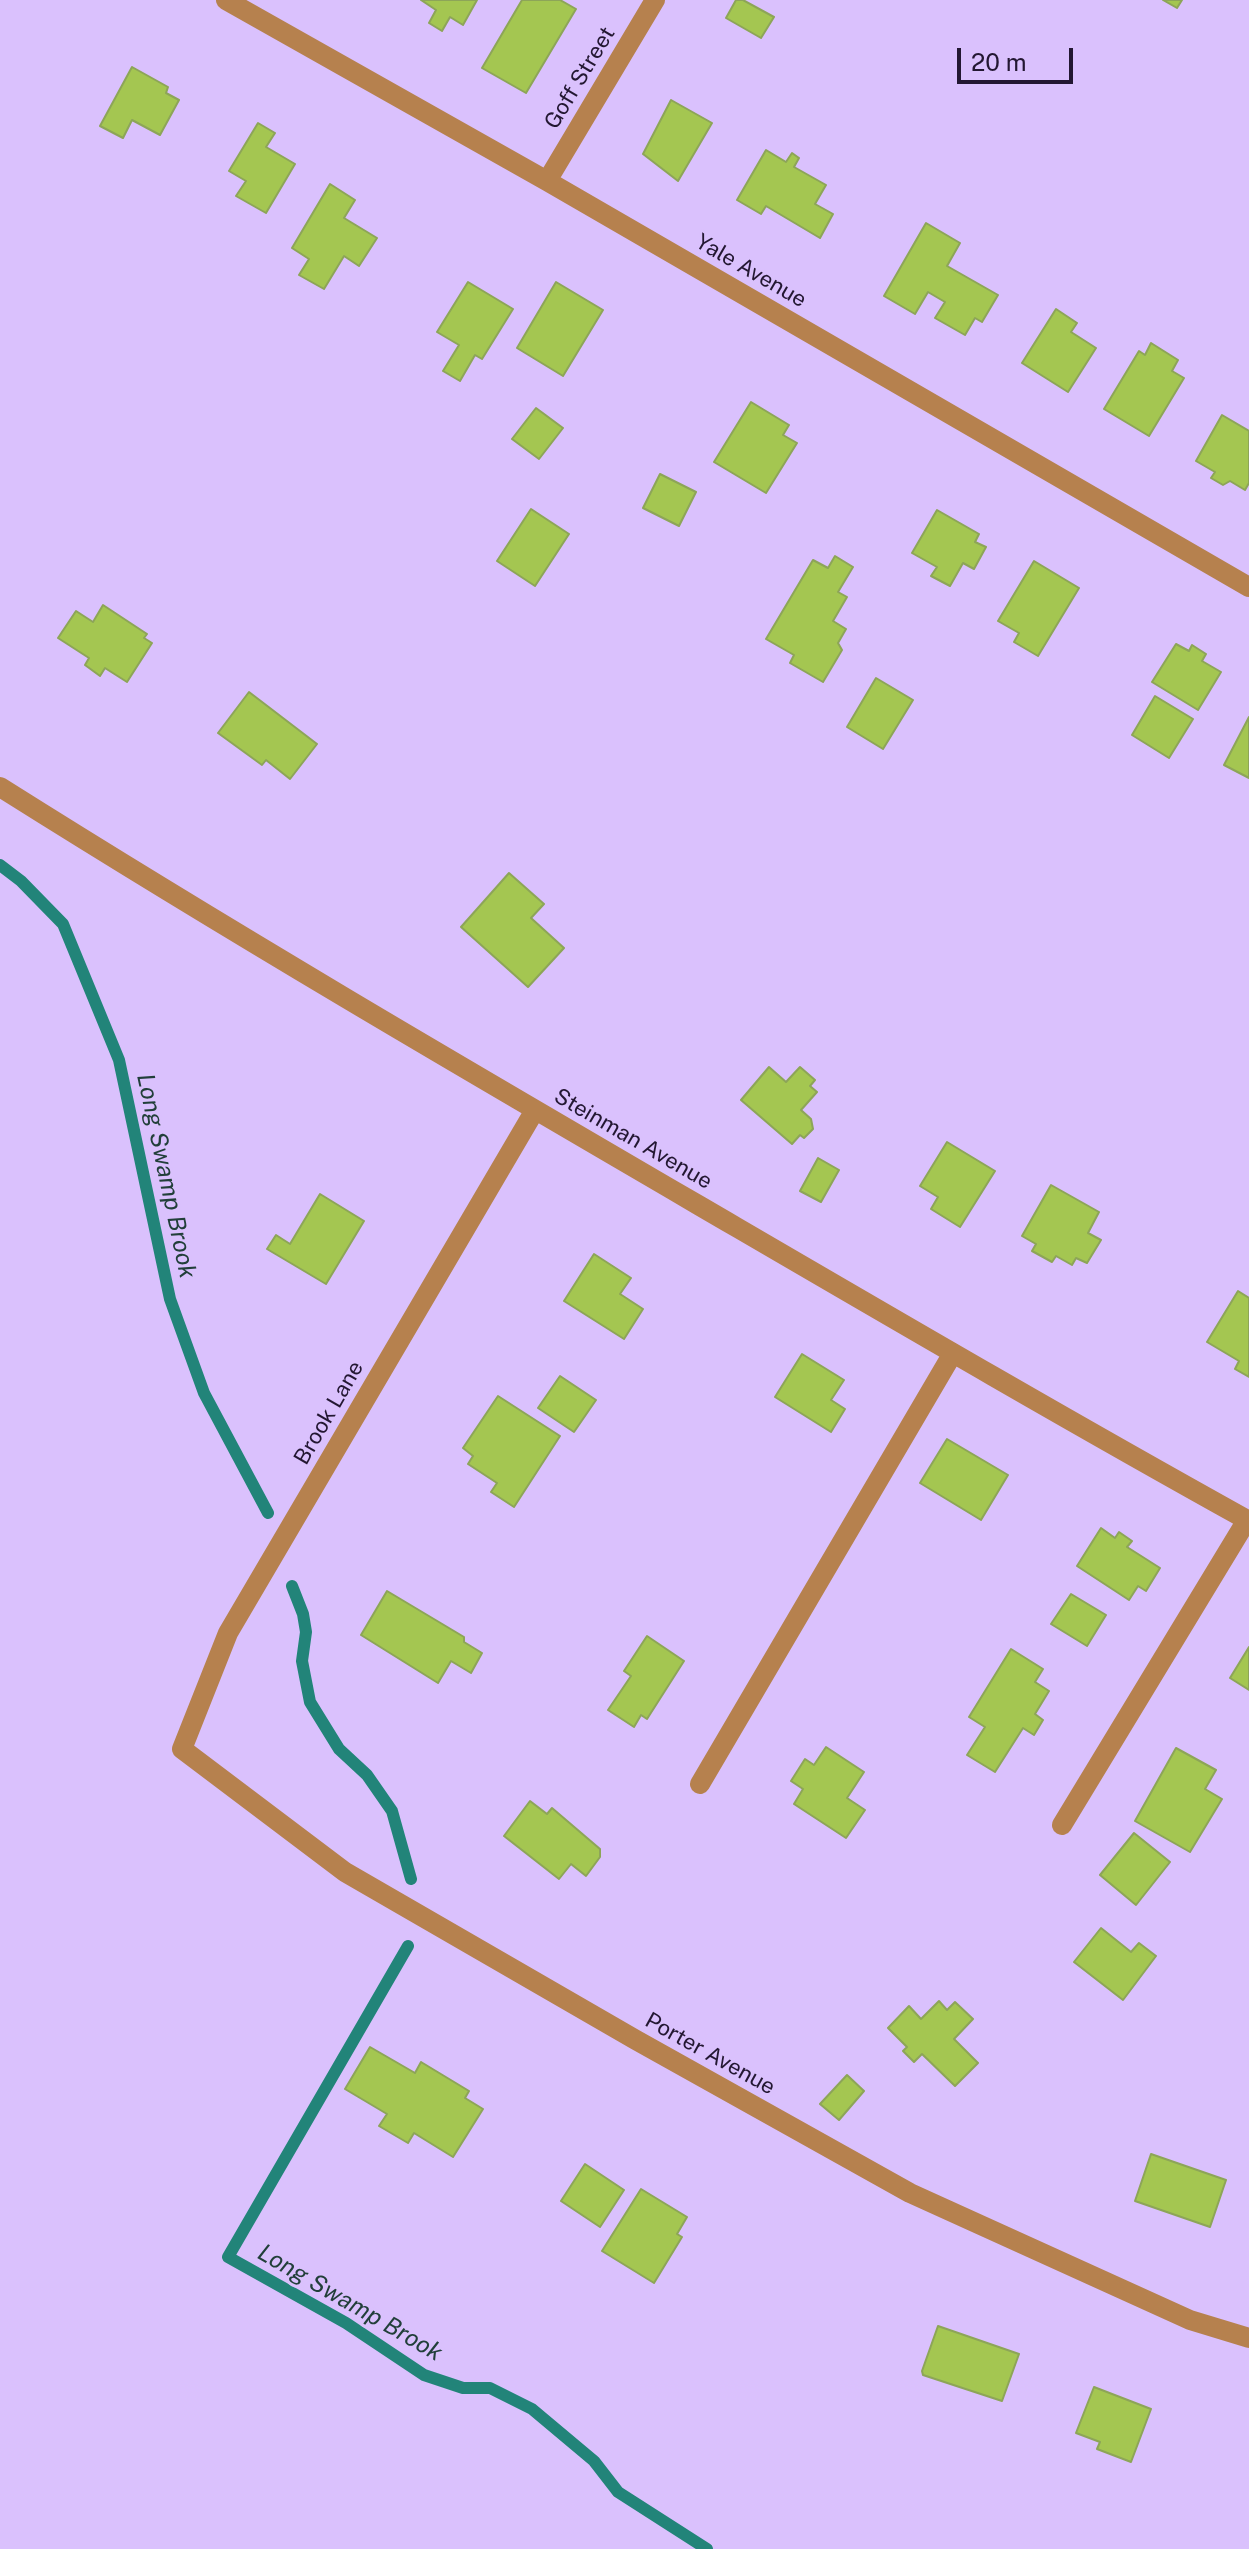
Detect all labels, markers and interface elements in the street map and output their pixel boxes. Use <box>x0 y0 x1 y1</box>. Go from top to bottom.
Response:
street label: Goff Street <box>539 22 621 134</box>
scale bar <box>961 32 1077 82</box>
text: 20 m <box>971 48 1027 76</box>
street label: Yale Avenue <box>691 229 811 313</box>
water label: Long Swamp Brook <box>130 1071 202 1281</box>
street label: Steinman Avenue <box>549 1083 717 1195</box>
street label: Brook Lane <box>289 1356 369 1470</box>
street label: Porter Avenue <box>640 2007 780 2101</box>
water label: Long Swamp Brook <box>253 2238 447 2368</box>

